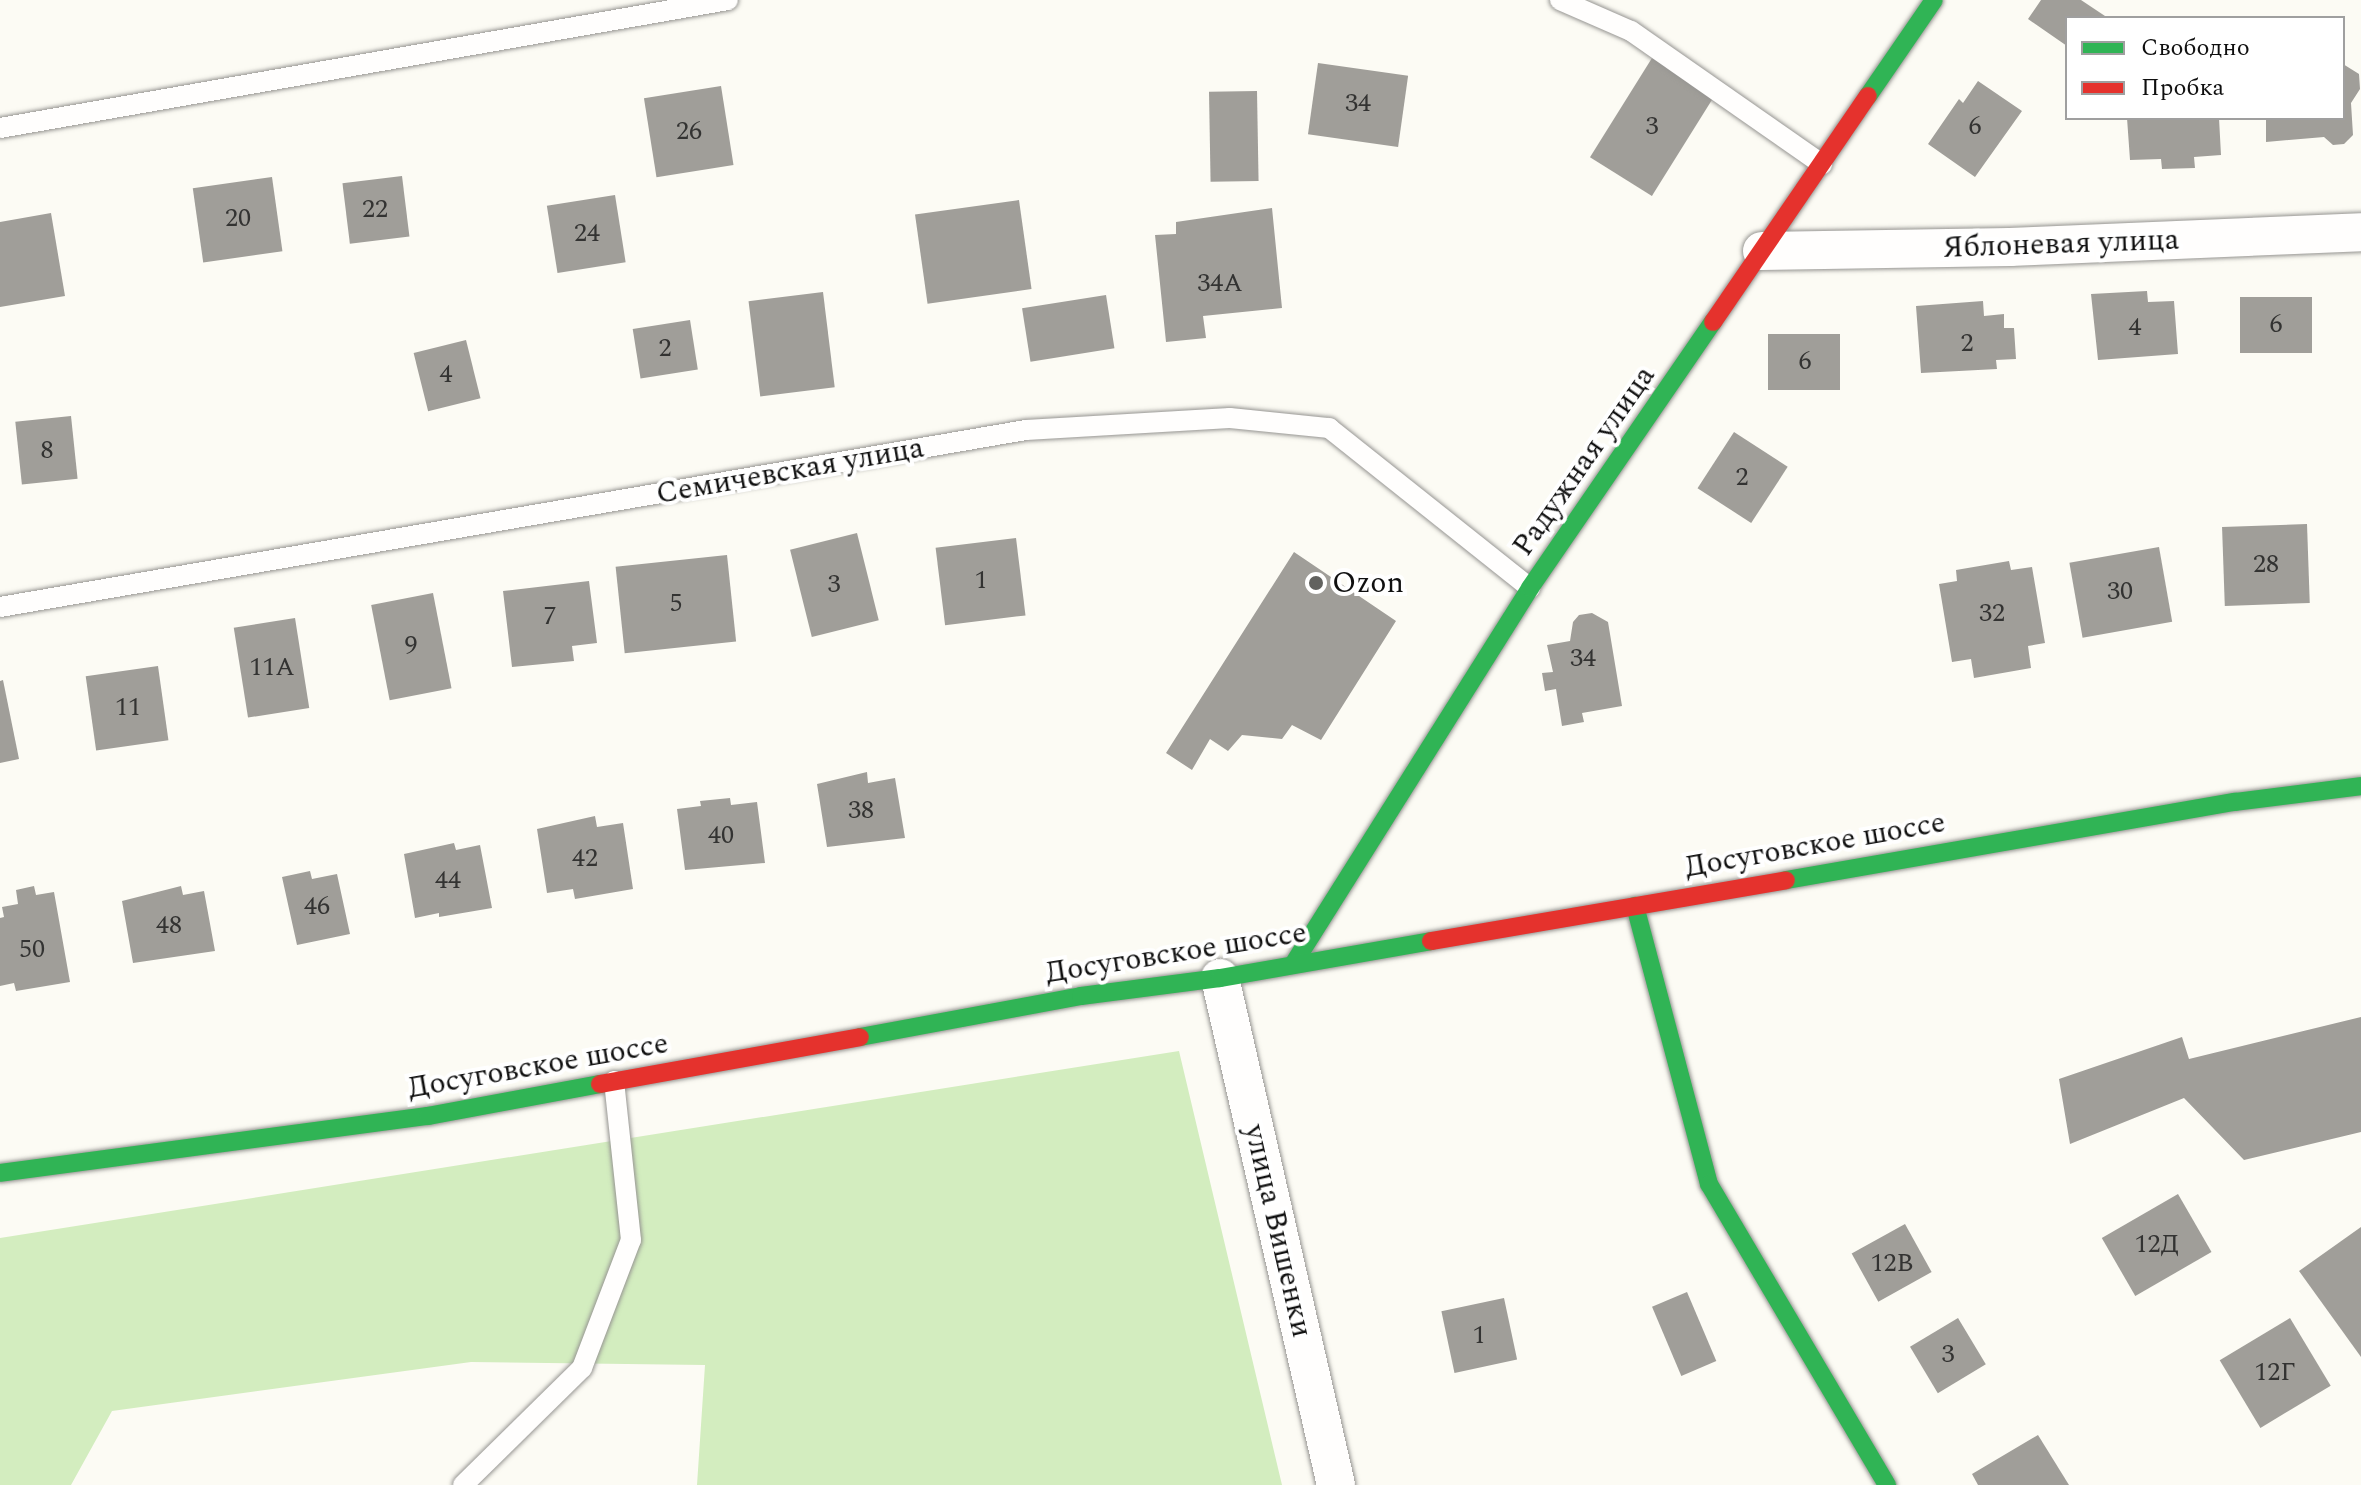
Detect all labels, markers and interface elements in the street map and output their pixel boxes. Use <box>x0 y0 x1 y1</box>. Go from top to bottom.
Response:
legend <box>2065 16 2345 120</box>
text: Свободно <box>2141 30 2250 66</box>
text: Пробка <box>2141 70 2224 106</box>
house number: 34 <box>1345 88 1371 120</box>
house number: 3 <box>1646 111 1658 143</box>
house number: 6 <box>1969 111 1981 143</box>
house number: 26 <box>676 116 702 148</box>
house number: 22 <box>362 194 388 226</box>
house number: 20 <box>225 203 251 235</box>
house number: 24 <box>574 218 600 250</box>
street label: Яблоневая улица <box>1942 222 2180 266</box>
house number: 34А <box>1197 268 1243 300</box>
house number: 6 <box>2270 309 2282 341</box>
house number: 4 <box>2129 312 2141 344</box>
house number: 2 <box>1961 328 1973 360</box>
house number: 2 <box>659 333 671 365</box>
house number: 6 <box>1799 346 1811 378</box>
house number: 4 <box>440 359 452 391</box>
street label: Радужная улица <box>1505 359 1663 563</box>
street label: Семичевская улица <box>653 430 927 512</box>
house number: 8 <box>41 435 53 467</box>
house number: 2 <box>1736 462 1748 494</box>
house number: 28 <box>2253 549 2279 581</box>
house number: 1 <box>975 565 987 597</box>
place label: Ozon <box>1332 565 1404 601</box>
house number: 3 <box>828 569 840 601</box>
marker: Ozon <box>1307 574 1325 592</box>
house number: 30 <box>2107 576 2133 608</box>
house number: 5 <box>670 588 682 620</box>
house number: 32 <box>1979 598 2005 630</box>
house number: 7 <box>544 601 556 633</box>
house number: 9 <box>405 630 417 662</box>
house number: 34 <box>1570 643 1596 675</box>
house number: 11А <box>249 652 295 684</box>
house number: 11 <box>115 692 141 724</box>
house number: 38 <box>848 795 874 827</box>
street label: Досуговское шоссе <box>1682 804 1948 886</box>
house number: 40 <box>708 820 734 852</box>
house number: 42 <box>572 843 598 875</box>
house number: 44 <box>435 865 461 897</box>
house number: 46 <box>304 891 330 923</box>
house number: 48 <box>156 910 182 942</box>
street label: Досуговское шоссе <box>1043 915 1309 991</box>
house number: 50 <box>19 934 45 966</box>
street label: Досуговское шоссе <box>405 1025 671 1107</box>
street label: улица Вишенки <box>1236 1121 1320 1341</box>
house number: 12Д <box>2135 1229 2179 1261</box>
house number: 12В <box>1870 1248 1914 1280</box>
house number: 1 <box>1473 1320 1485 1352</box>
house number: 3 <box>1942 1339 1954 1371</box>
house number: 12Г <box>2254 1357 2296 1389</box>

